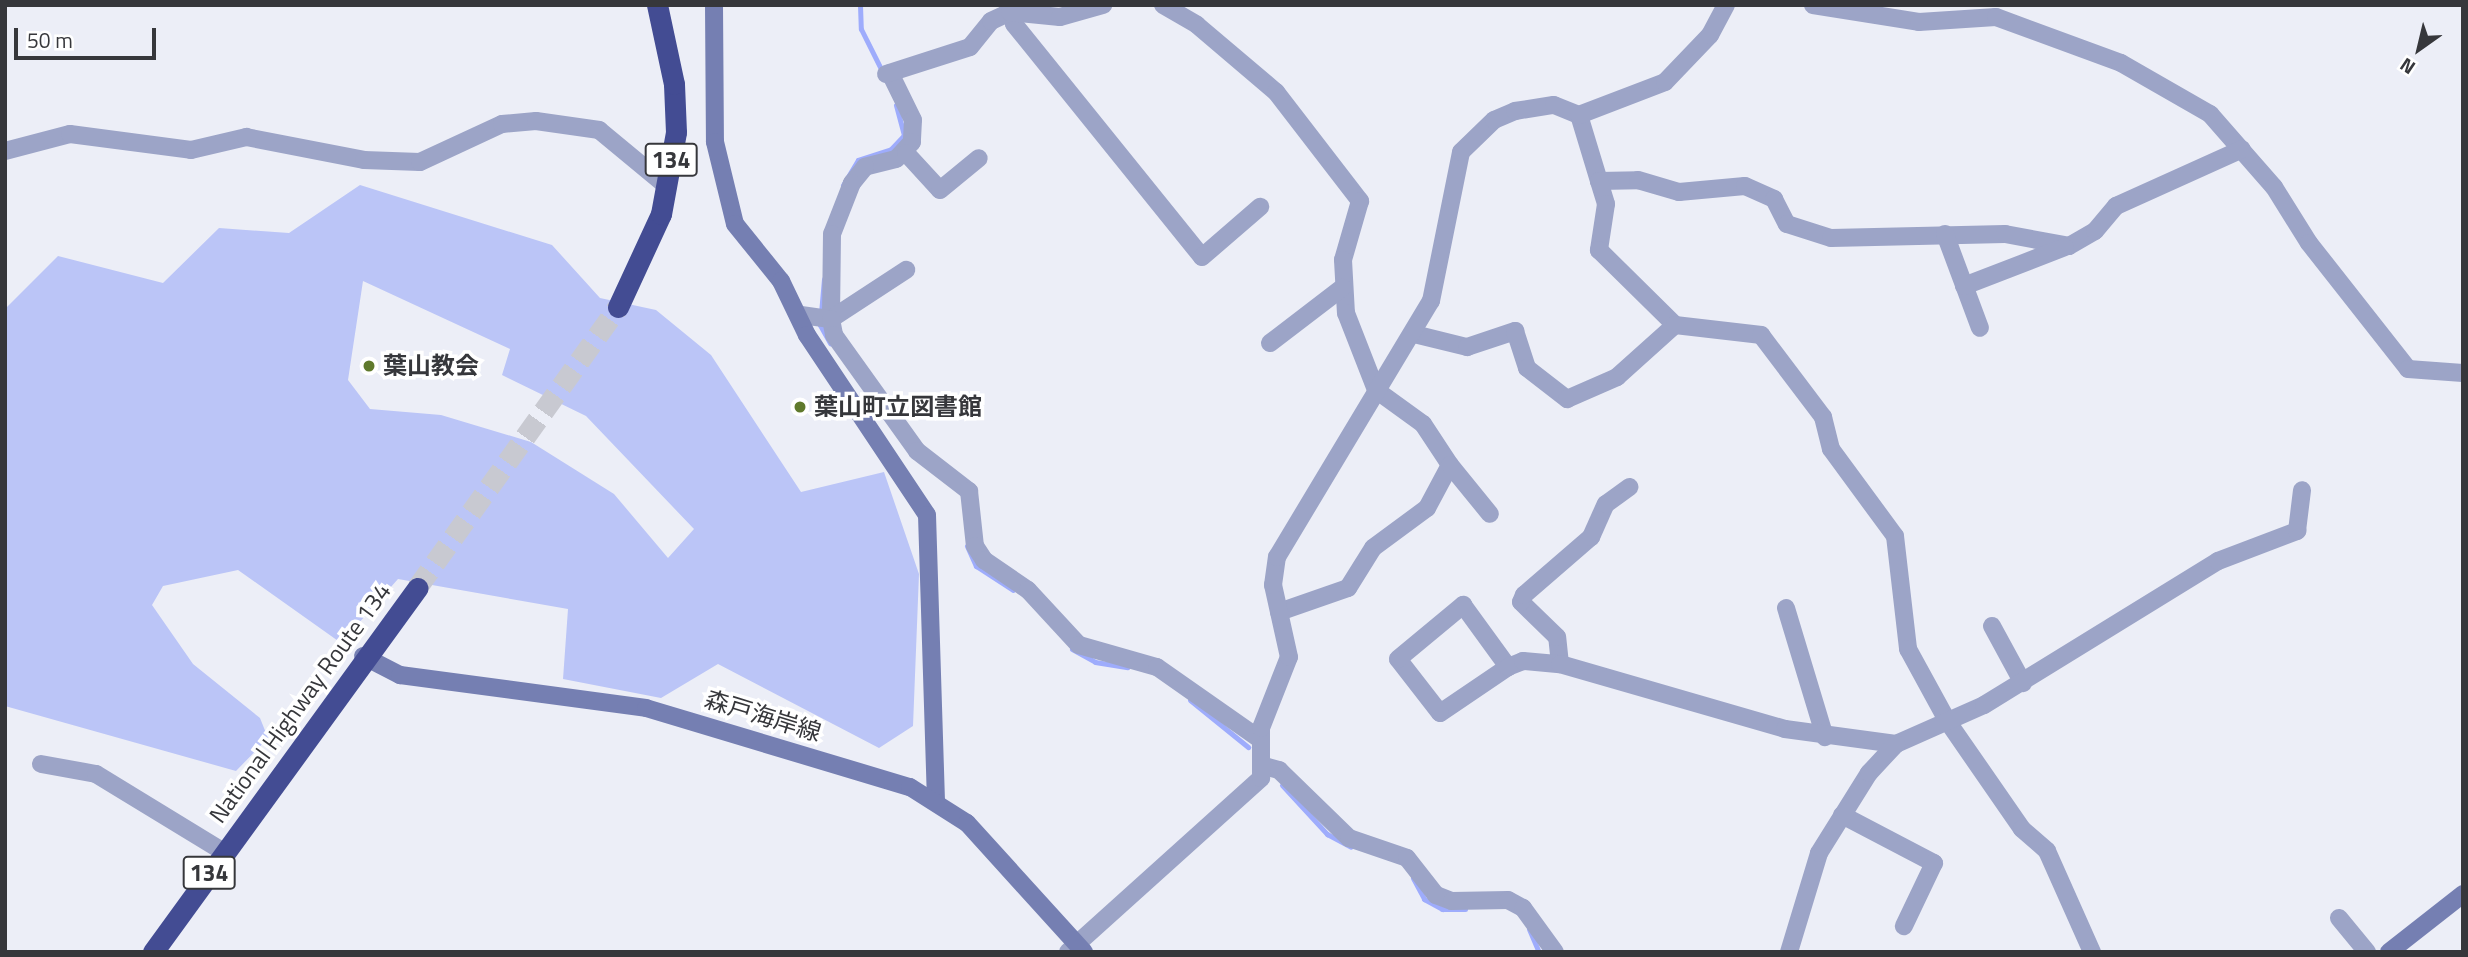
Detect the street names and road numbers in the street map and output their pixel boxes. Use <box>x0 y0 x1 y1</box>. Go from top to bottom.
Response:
road number: 134 <box>643 140 699 180</box>
street label: National Highway Route 134 <box>203 577 397 829</box>
street label: 森戸海岸線 <box>701 685 825 747</box>
road number: 134 <box>181 853 237 892</box>

